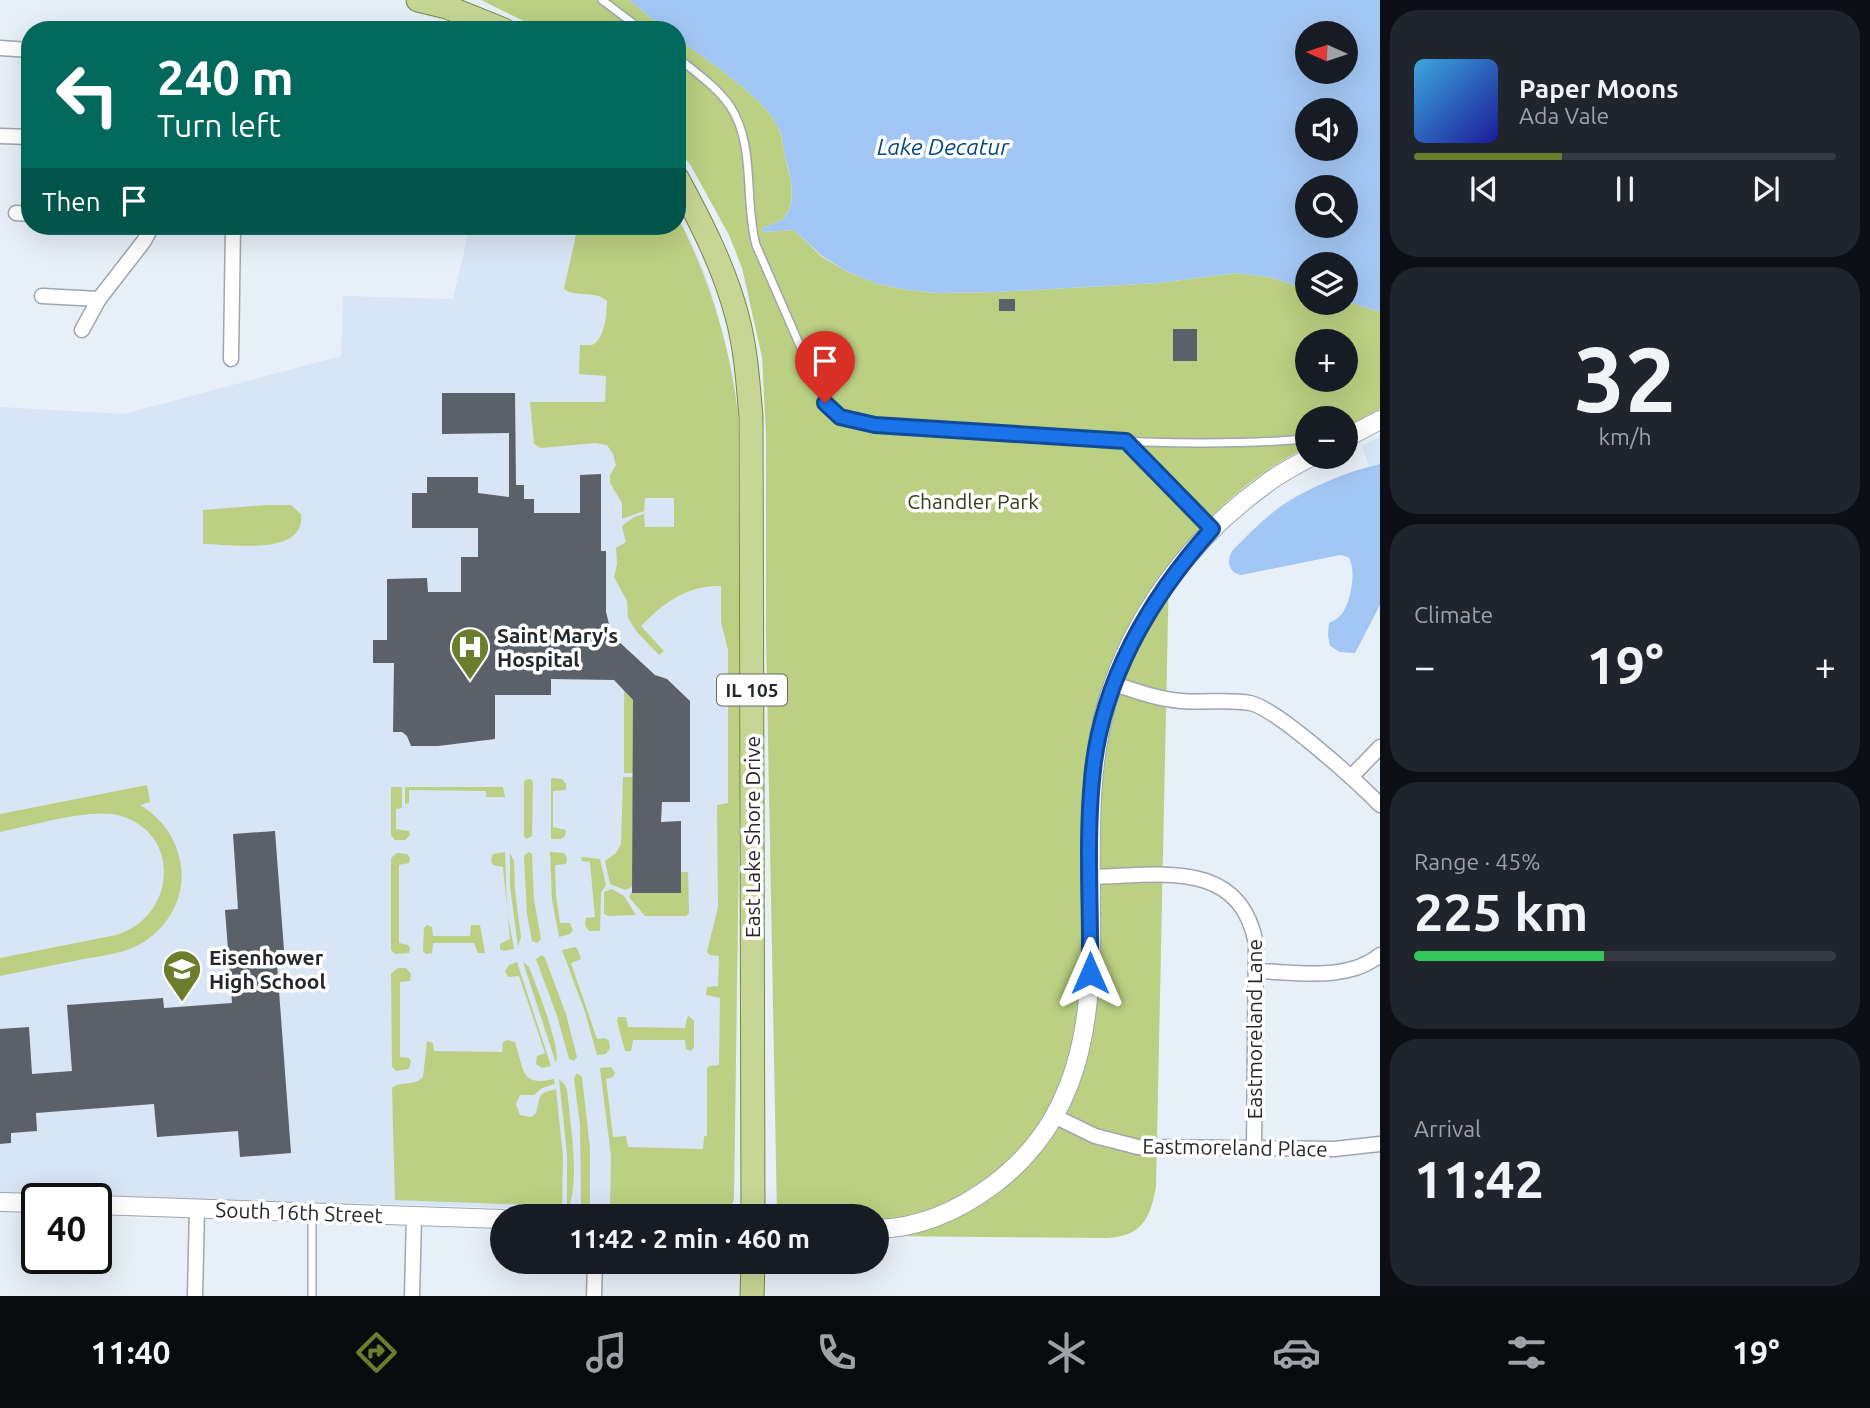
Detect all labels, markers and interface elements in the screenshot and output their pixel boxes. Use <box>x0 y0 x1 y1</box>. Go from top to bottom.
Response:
north arrow <box>1295 21 1358 84</box>
map controls <box>1295 21 1358 469</box>
icon: left <box>42 49 133 140</box>
text: 240 m <box>157 49 294 104</box>
text: Paper Moons <box>1519 74 1678 103</box>
button: sound <box>1295 98 1358 161</box>
text: Ada Vale <box>1519 103 1609 128</box>
text: Turn left <box>157 107 281 143</box>
water label: Lake Decatur <box>877 134 1010 159</box>
icon: previous <box>1465 170 1503 208</box>
icon: pause <box>1606 170 1644 208</box>
icon: next <box>1747 170 1785 208</box>
button: search <box>1295 175 1358 238</box>
icon: arrive <box>115 182 153 220</box>
text: Then <box>42 187 101 216</box>
button: layers <box>1295 252 1358 315</box>
text: 32 <box>1574 327 1676 429</box>
button: + <box>1295 329 1358 392</box>
pin <box>795 331 855 403</box>
icon: arrive <box>806 342 844 380</box>
button: − <box>1295 406 1358 469</box>
text: km/h <box>1598 424 1652 449</box>
park label: Chandler Park <box>907 489 1039 513</box>
text: Climate <box>1414 602 1493 627</box>
place label: Saint Mary's Hospital <box>497 623 618 671</box>
hospital icon: Saint Mary's Hospital <box>449 626 491 681</box>
text: 19° <box>1586 636 1664 694</box>
text: − <box>1414 645 1435 687</box>
text: + <box>1815 645 1836 687</box>
road number: IL 105 <box>717 674 787 706</box>
street label: East Lake Shore Drive <box>740 736 764 938</box>
text: Range · 45% <box>1414 849 1541 874</box>
text: 225 km <box>1414 883 1588 941</box>
position arrow <box>1053 936 1127 1010</box>
street label: Eastmoreland Lane <box>1242 939 1266 1119</box>
place label: Eisenhower High School <box>209 945 326 993</box>
school or university icon: Eisenhower High School <box>161 948 203 1003</box>
text: Arrival <box>1414 1116 1481 1141</box>
street label: Eastmoreland Place <box>1142 1133 1328 1161</box>
text: 11:42 <box>1414 1150 1544 1208</box>
speed limit sign: 40 <box>21 1183 112 1274</box>
street label: South 16th Street <box>215 1197 383 1227</box>
text: 11:42 · 2 min · 460 m <box>569 1224 810 1253</box>
icon: directions <box>352 1328 401 1377</box>
icon: music <box>582 1328 631 1377</box>
icon: phone <box>812 1328 861 1377</box>
icon: climate <box>1042 1328 1091 1377</box>
icon: car <box>1272 1328 1321 1377</box>
icon: filters <box>1502 1328 1551 1377</box>
text: 11:40 <box>91 1334 171 1370</box>
text: 19° <box>1732 1334 1779 1370</box>

